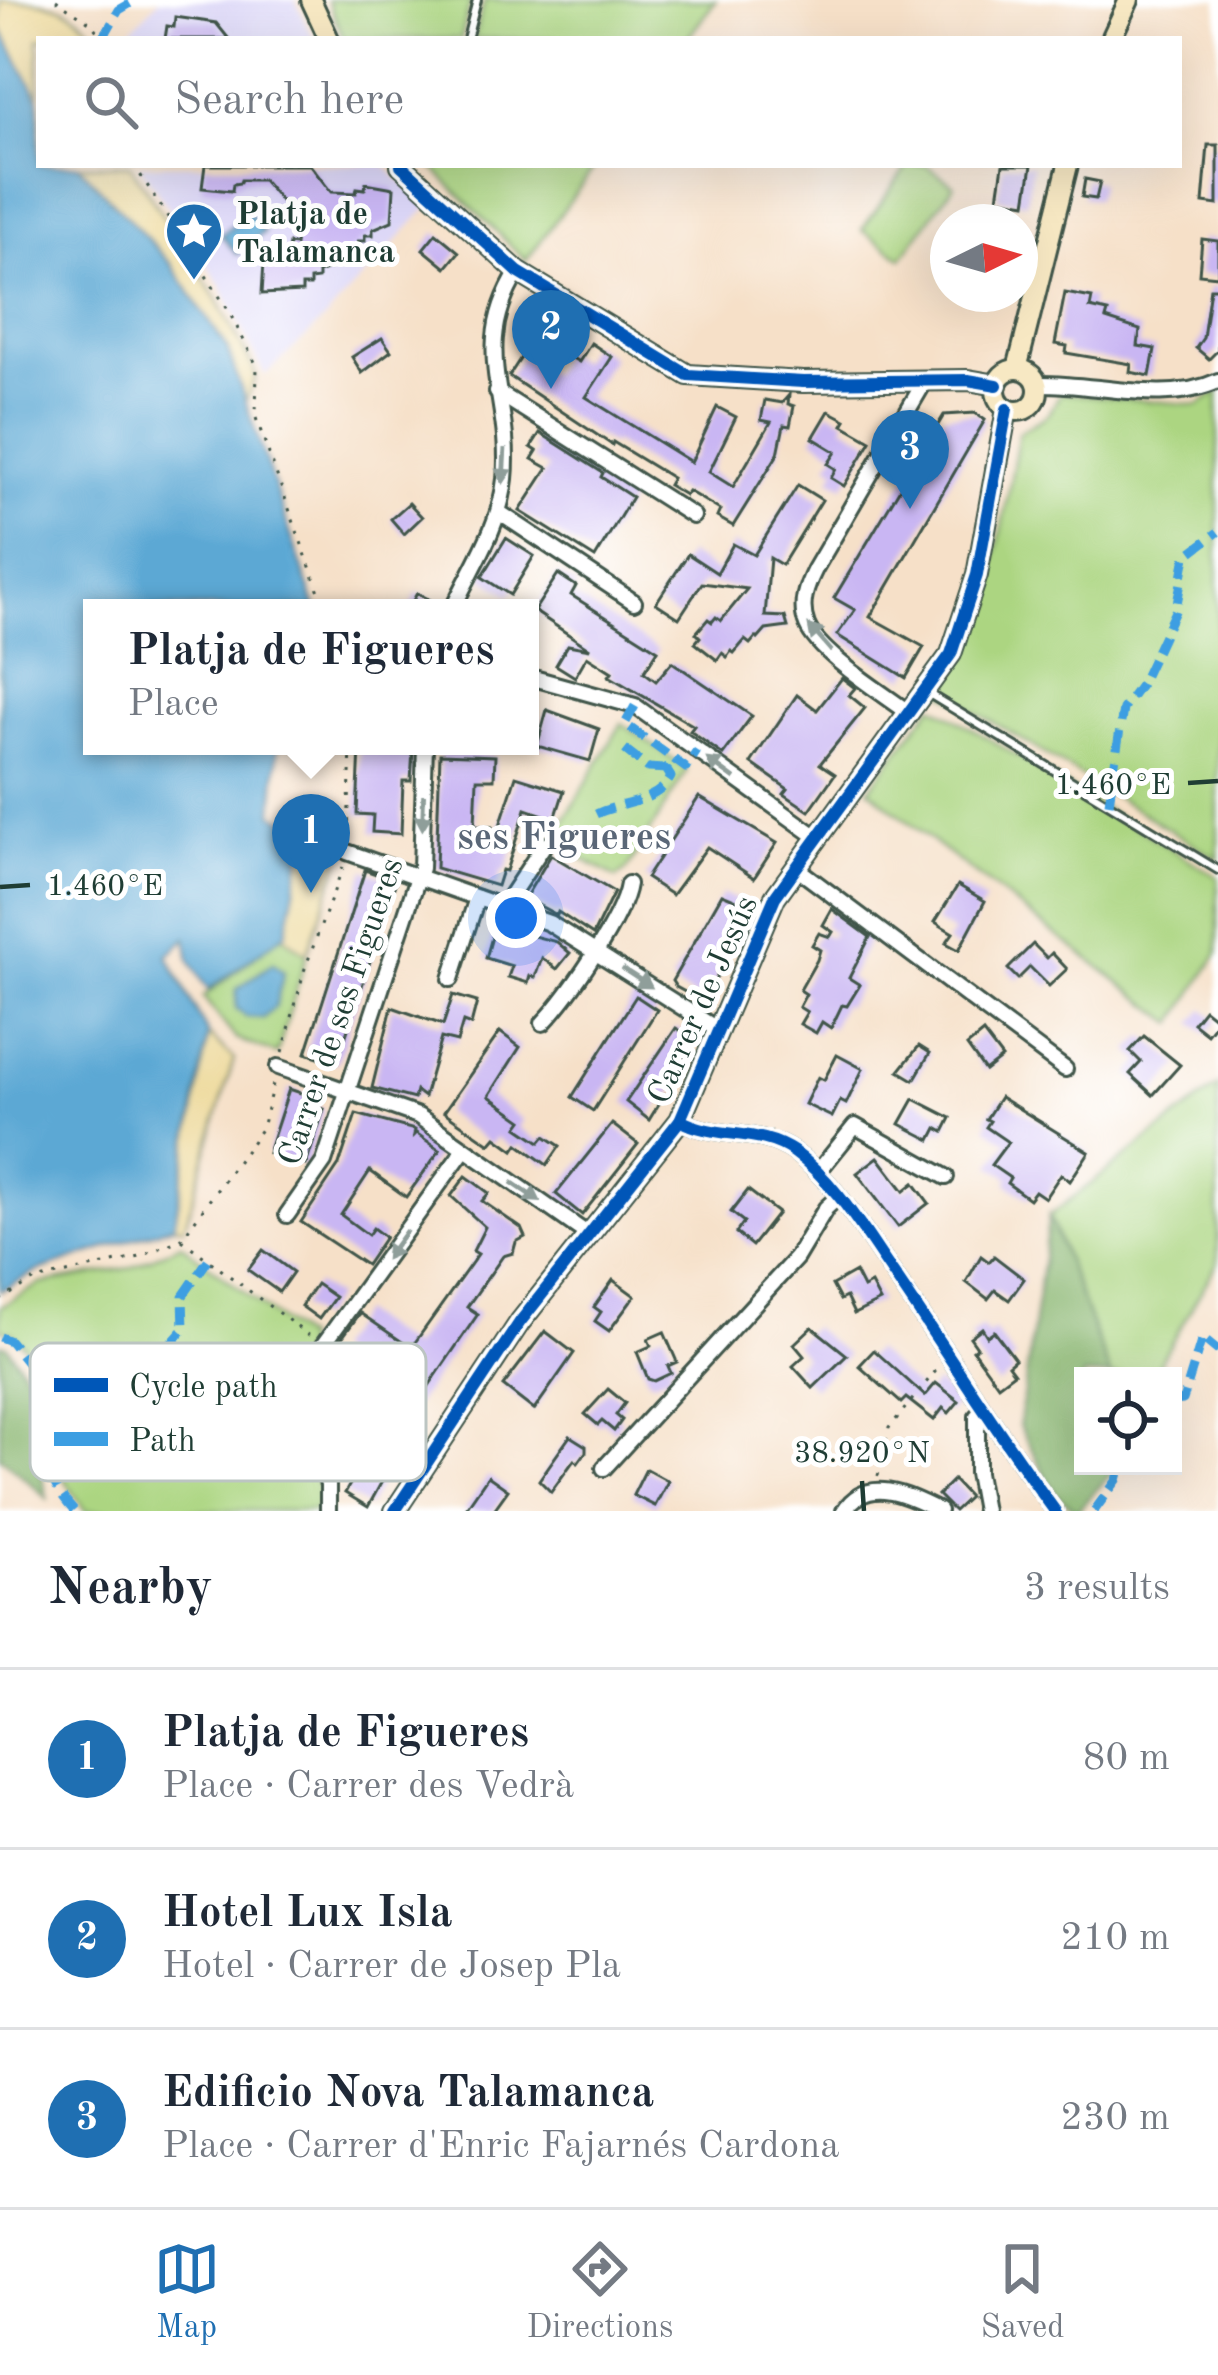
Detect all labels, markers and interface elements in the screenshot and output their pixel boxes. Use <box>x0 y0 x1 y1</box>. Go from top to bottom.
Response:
search box <box>36 36 1182 168</box>
icon: search <box>78 69 144 135</box>
text: Search here <box>174 79 404 124</box>
place label: Platja de Talamanca <box>236 199 396 270</box>
place icon: Platja de Talamanca <box>163 200 225 282</box>
north arrow <box>930 204 1038 312</box>
pin: 2 <box>512 290 590 389</box>
pin: 3 <box>871 410 949 509</box>
one-way arrow <box>494 448 513 486</box>
popup <box>83 599 539 755</box>
one-way arrow <box>808 624 834 654</box>
text: Platja de Figueres <box>127 630 495 675</box>
text: Place <box>127 685 219 724</box>
one-way arrow <box>705 758 737 782</box>
text: 1.460°E <box>1055 771 1171 801</box>
pin: 1 <box>272 794 350 893</box>
one-way arrow <box>413 794 432 832</box>
district label: ses Figueres <box>457 819 671 858</box>
street label: Carrer de ses Figueres <box>274 854 410 1170</box>
text: 1.460°E <box>47 872 163 902</box>
your location <box>486 888 546 948</box>
street label: Carrer de Jesús <box>643 891 765 1110</box>
one-way arrow <box>621 967 654 989</box>
one-way arrow <box>510 1180 542 1203</box>
one-way arrow <box>384 1229 408 1261</box>
legend <box>30 1343 426 1481</box>
map controls <box>1074 1367 1182 1475</box>
button: locate <box>1074 1367 1182 1475</box>
text: Cycle path <box>129 1372 278 1405</box>
text: Path <box>129 1426 196 1459</box>
text: 38.920°N <box>794 1439 930 1469</box>
text: Nearby <box>48 1564 213 1615</box>
text: 3 results <box>1024 1569 1170 1608</box>
text: Platja de Figueres <box>162 1712 529 1757</box>
text: 1 <box>76 1739 98 1778</box>
text: 80 m <box>1083 1739 1170 1778</box>
text: Place · Carrer des Vedrà <box>162 1767 574 1806</box>
text: Hotel Lux Isla <box>162 1892 453 1937</box>
text: 2 <box>76 1919 98 1958</box>
text: 210 m <box>1060 1919 1170 1958</box>
text: Hotel · Carrer de Josep Pla <box>162 1947 621 1986</box>
text: Edificio Nova Talamanca <box>162 2072 654 2117</box>
text: 3 <box>76 2099 98 2138</box>
text: 230 m <box>1060 2099 1170 2138</box>
text: Place · Carrer d'Enric Fajarnés Cardona <box>162 2127 840 2166</box>
tab: Map <box>154 2236 220 2349</box>
tab: Directions <box>527 2236 673 2349</box>
tab: Saved <box>980 2236 1064 2349</box>

